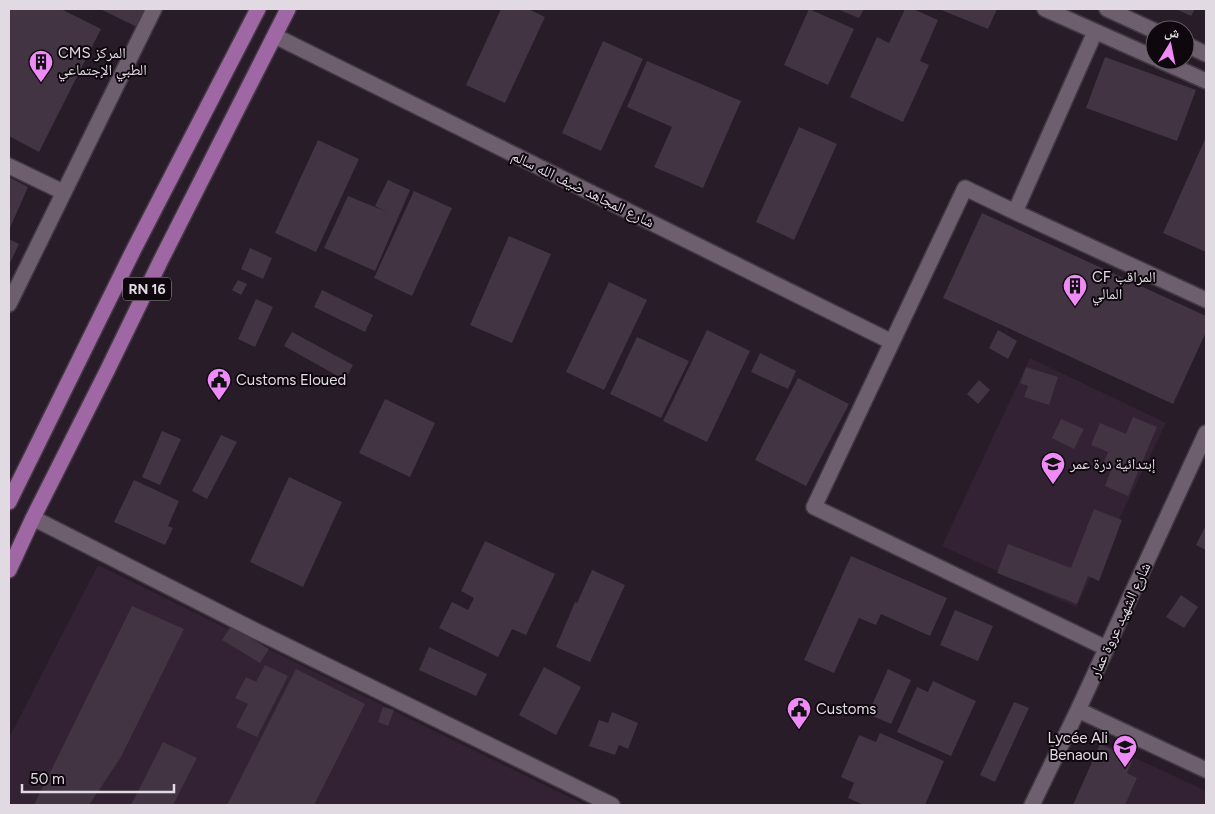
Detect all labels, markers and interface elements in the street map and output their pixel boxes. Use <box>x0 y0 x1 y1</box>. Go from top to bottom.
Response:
north arrow <box>1145 20 1195 70</box>
text: ش <box>1163 23 1181 42</box>
place label: CMS المركز الطبي الإجتماعي <box>58 44 147 82</box>
building icon: CMS المركز الطبي الإجتماعي <box>28 49 54 83</box>
street label: شارع المجاهد ضيف الله سالم <box>508 147 657 232</box>
place label: CF المراقب المالي <box>1092 268 1156 306</box>
building icon: CF المراقب المالي <box>1062 273 1088 307</box>
road number: RN 16 <box>123 278 171 300</box>
public building icon: Customs Eloued <box>206 367 232 401</box>
place label: Customs Eloued <box>236 371 346 389</box>
school or university icon: إبتدائية درة عمر <box>1040 451 1066 485</box>
place label: إبتدائية درة عمر <box>1069 455 1156 474</box>
street label: شارع الشهيد عروة عمار <box>1085 560 1155 682</box>
public building icon: Customs <box>786 696 812 730</box>
place label: Customs <box>816 700 876 718</box>
place label: Lycée Ali Benaoun <box>1047 729 1108 764</box>
school or university icon: Lycée Ali Benaoun <box>1112 734 1138 768</box>
scale bar <box>22 762 175 794</box>
text: 50 m <box>30 770 65 788</box>

